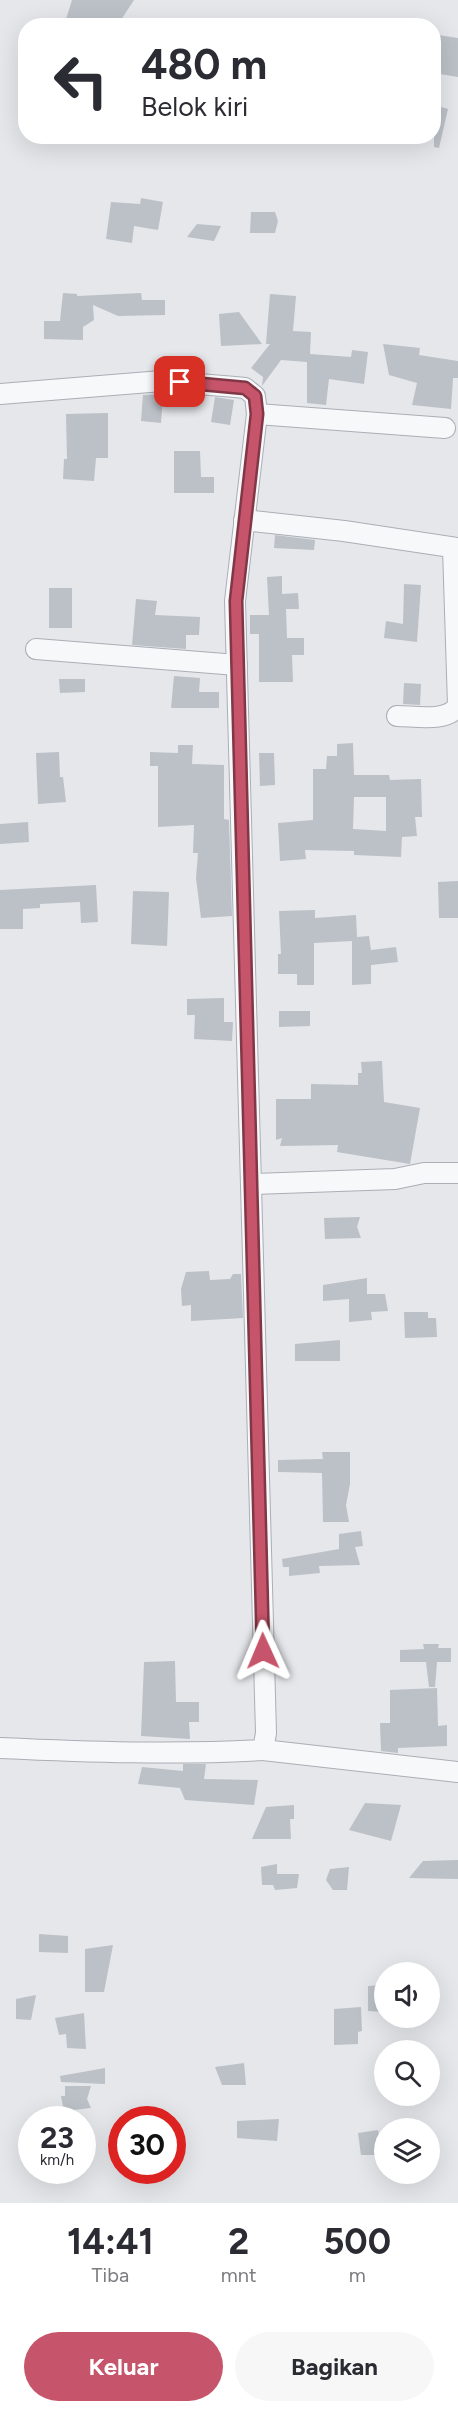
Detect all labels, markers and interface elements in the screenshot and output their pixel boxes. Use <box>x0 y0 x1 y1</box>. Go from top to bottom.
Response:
text: 480 m <box>141 39 267 90</box>
icon: left <box>42 42 120 120</box>
text: Belok kiri <box>141 90 248 123</box>
pin <box>154 356 205 407</box>
icon: arrive <box>163 365 196 398</box>
position arrow <box>231 1619 295 1683</box>
map controls <box>374 1962 440 2184</box>
button: sound <box>374 1962 440 2028</box>
button: search <box>374 2040 440 2106</box>
speed limit sign: 30 <box>108 2106 186 2184</box>
button: layers <box>374 2118 440 2184</box>
text: 23 <box>40 2119 74 2156</box>
text: km/h <box>40 2151 74 2169</box>
text: 14:41 <box>67 2220 154 2263</box>
text: 2 <box>228 2220 249 2263</box>
text: 500 <box>323 2220 391 2263</box>
text: Tiba <box>92 2263 129 2287</box>
text: mnt <box>221 2263 256 2287</box>
text: m <box>349 2263 366 2287</box>
button: Keluar <box>24 2332 223 2401</box>
button: Bagikan <box>235 2332 434 2401</box>

